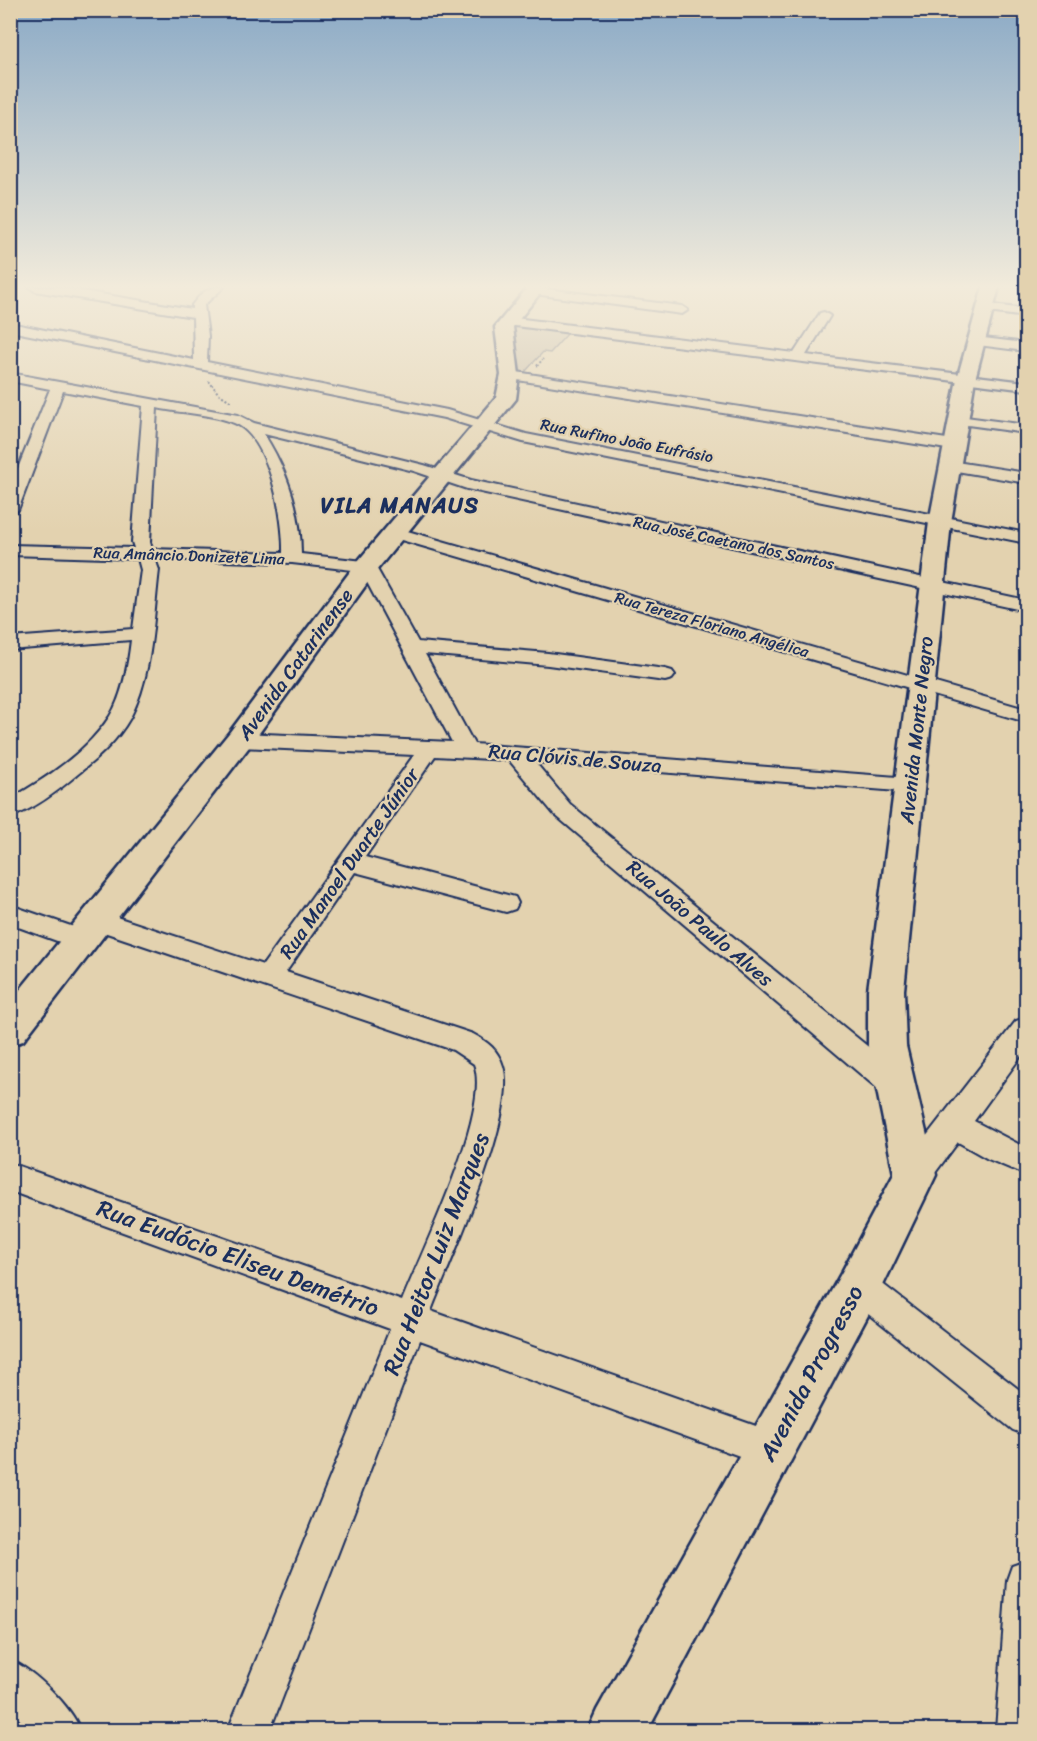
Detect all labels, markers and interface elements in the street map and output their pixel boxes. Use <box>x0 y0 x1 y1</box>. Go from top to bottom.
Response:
street label: Rua Rufino João Eufrásio <box>538 410 716 471</box>
district label: VILA MANAUS <box>320 486 480 525</box>
street label: Rua José Caetano dos Santos <box>631 507 838 578</box>
street label: Rua Amâncio Donizete Lima <box>93 538 286 573</box>
street label: Avenida Catarinense <box>227 581 363 749</box>
street label: Rua Tereza Floriano Angélica <box>611 583 813 666</box>
street label: Avenida Monte Negro <box>889 635 944 827</box>
street label: Rua Clóvis de Souza <box>487 733 663 783</box>
street label: Rua Manoel Duarte Júnior <box>270 760 429 966</box>
street label: Rua João Paulo Alves <box>618 851 782 996</box>
street label: Rua Heitor Luiz Marques <box>370 1126 502 1381</box>
street label: Rua Eudócio Eliseu Demétrio <box>91 1187 385 1329</box>
street label: Avenida Progresso <box>746 1277 875 1470</box>

